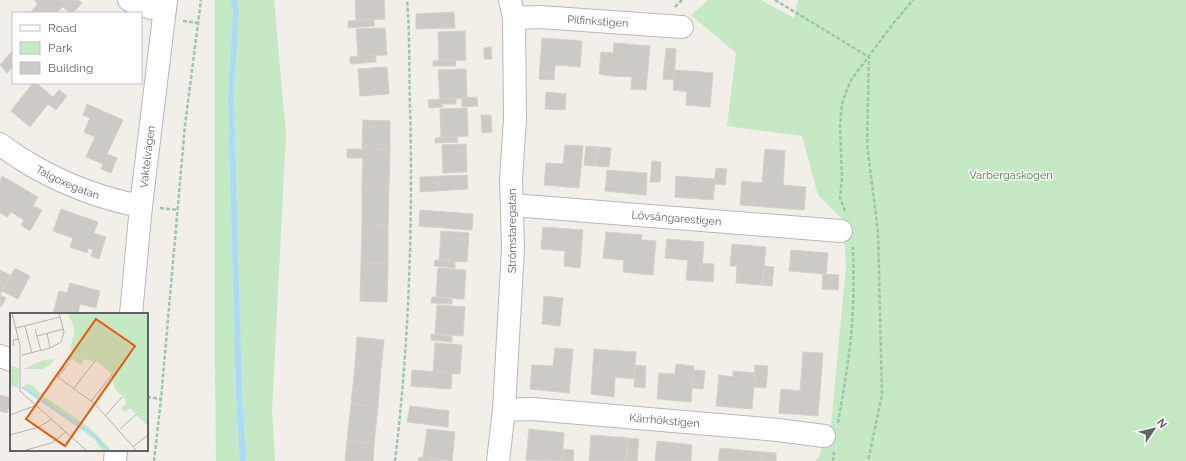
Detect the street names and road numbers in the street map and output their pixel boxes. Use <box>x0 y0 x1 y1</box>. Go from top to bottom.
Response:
street label: Pilfinkstigen <box>567 13 629 30</box>
street label: Vaktelvägen <box>137 125 158 189</box>
street label: Talgoxegatan <box>33 163 101 202</box>
street label: Strömstaregatan <box>506 189 519 273</box>
street label: Lövsångarestigen <box>631 208 722 229</box>
street label: Kärrhökstigen <box>629 411 700 430</box>

